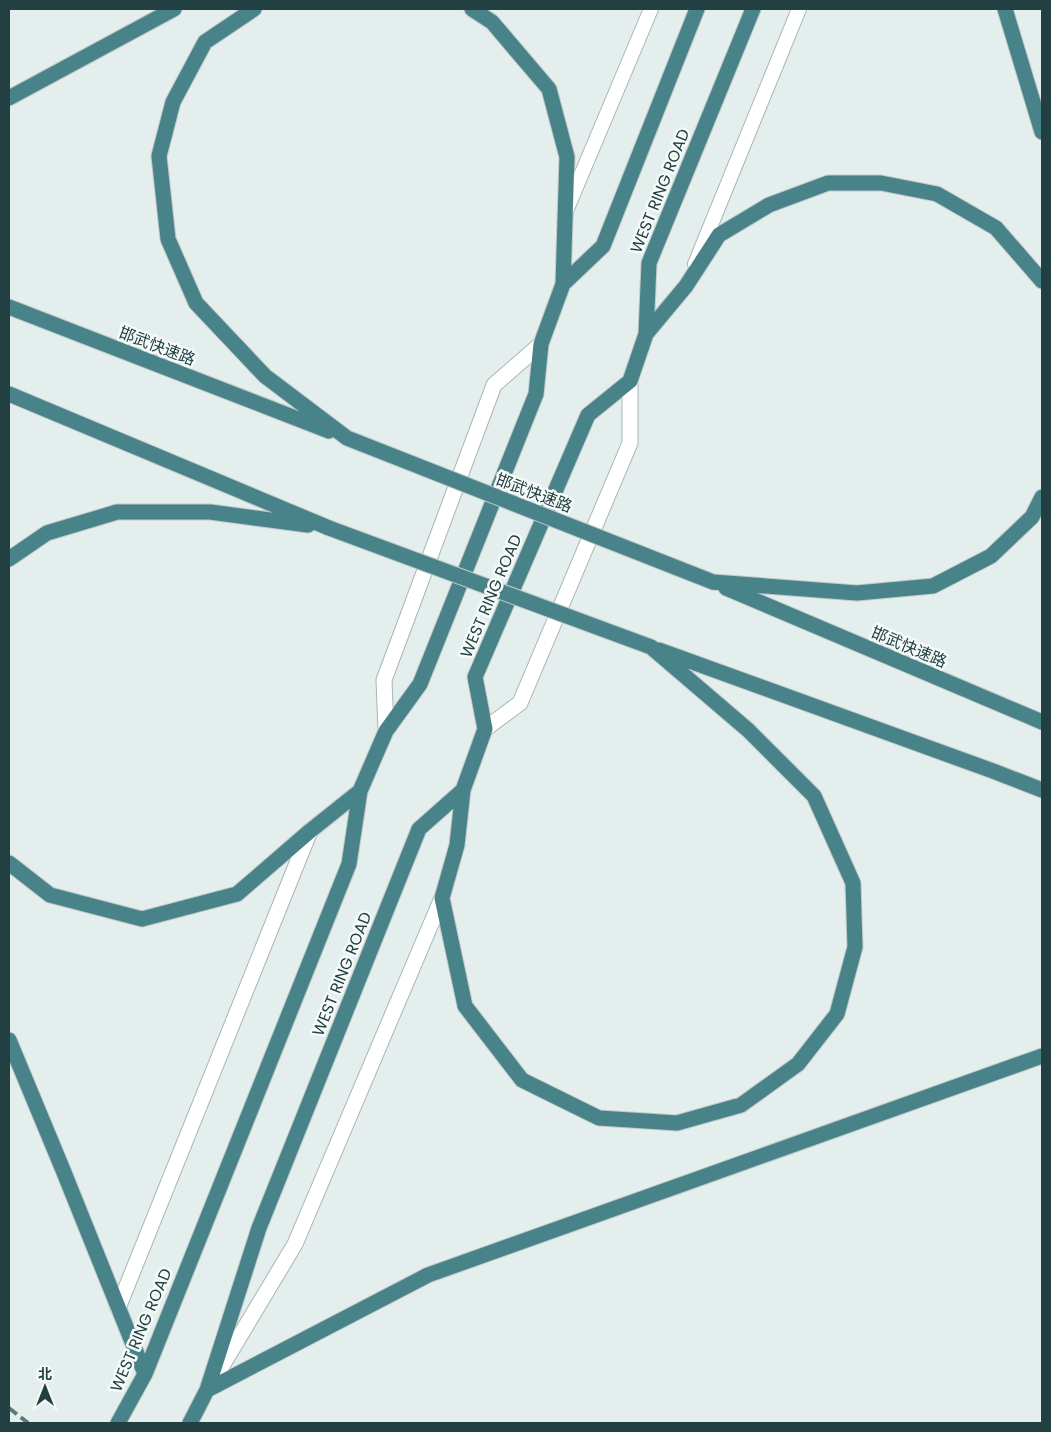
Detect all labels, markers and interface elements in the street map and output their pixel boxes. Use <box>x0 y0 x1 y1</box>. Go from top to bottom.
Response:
street label: WEST RING ROAD <box>625 125 695 257</box>
street label: 邯武快速路 <box>116 321 198 371</box>
street label: 邯武快速路 <box>493 468 575 518</box>
street label: WEST RING ROAD <box>455 531 527 661</box>
street label: 邯武快速路 <box>868 621 950 673</box>
street label: WEST RING ROAD <box>307 908 377 1040</box>
street label: WEST RING ROAD <box>105 1265 177 1395</box>
north arrow <box>20 1362 70 1412</box>
text: 北 <box>38 1364 52 1384</box>

